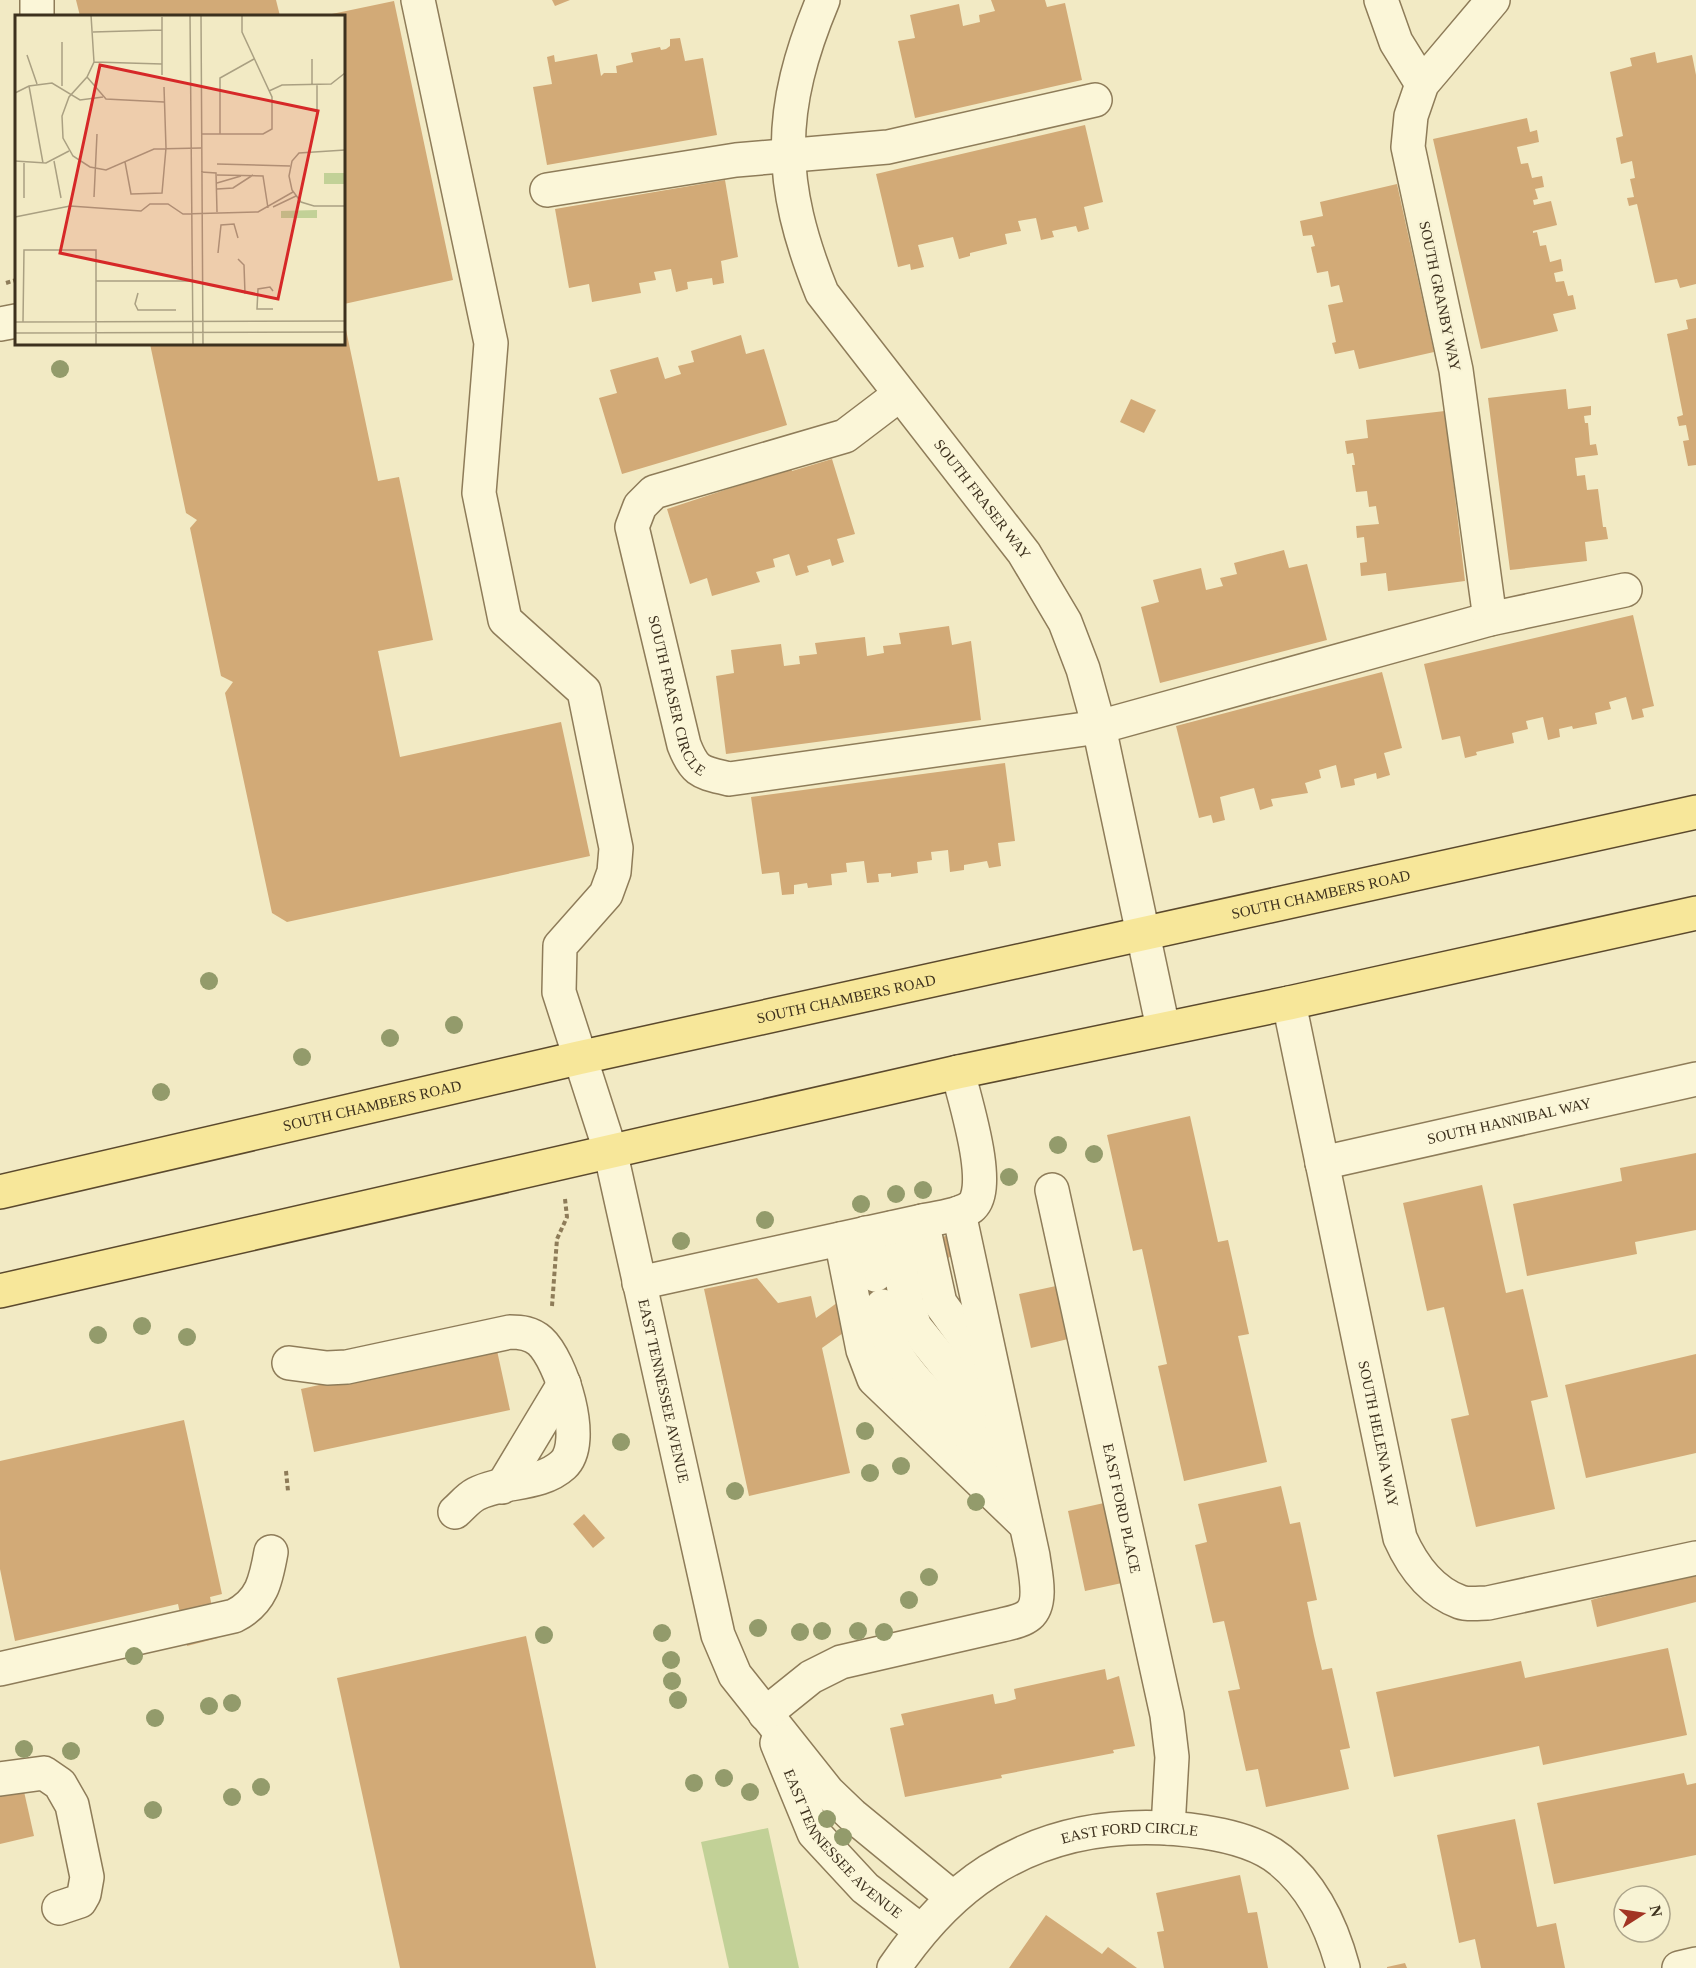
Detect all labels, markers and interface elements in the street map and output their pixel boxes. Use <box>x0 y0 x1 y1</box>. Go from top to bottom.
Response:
inset map <box>15 15 345 345</box>
street label: SOUTH GRANBY WAY <box>1416 220 1464 373</box>
street label: SOUTH FRASER WAY <box>931 436 1034 562</box>
street label: SOUTH FRASER CIRCLE <box>645 614 708 779</box>
street label: SOUTH CHAMBERS ROAD <box>1230 867 1412 922</box>
street label: SOUTH CHAMBERS ROAD <box>755 971 937 1026</box>
street label: SOUTH CHAMBERS ROAD <box>281 1077 463 1134</box>
street label: SOUTH HANNIBAL WAY <box>1426 1095 1593 1147</box>
street label: EAST TENNESSEE AVENUE <box>635 1298 692 1484</box>
street label: SOUTH HELENA WAY <box>1355 1359 1401 1509</box>
street label: EAST FORD PLACE <box>1100 1442 1144 1575</box>
street label: EAST TENNESSEE AVENUE <box>781 1767 905 1921</box>
street label: EAST FORD CIRCLE <box>1059 1820 1199 1847</box>
north arrow <box>1612 1884 1672 1944</box>
text: N <box>1647 1904 1666 1919</box>

